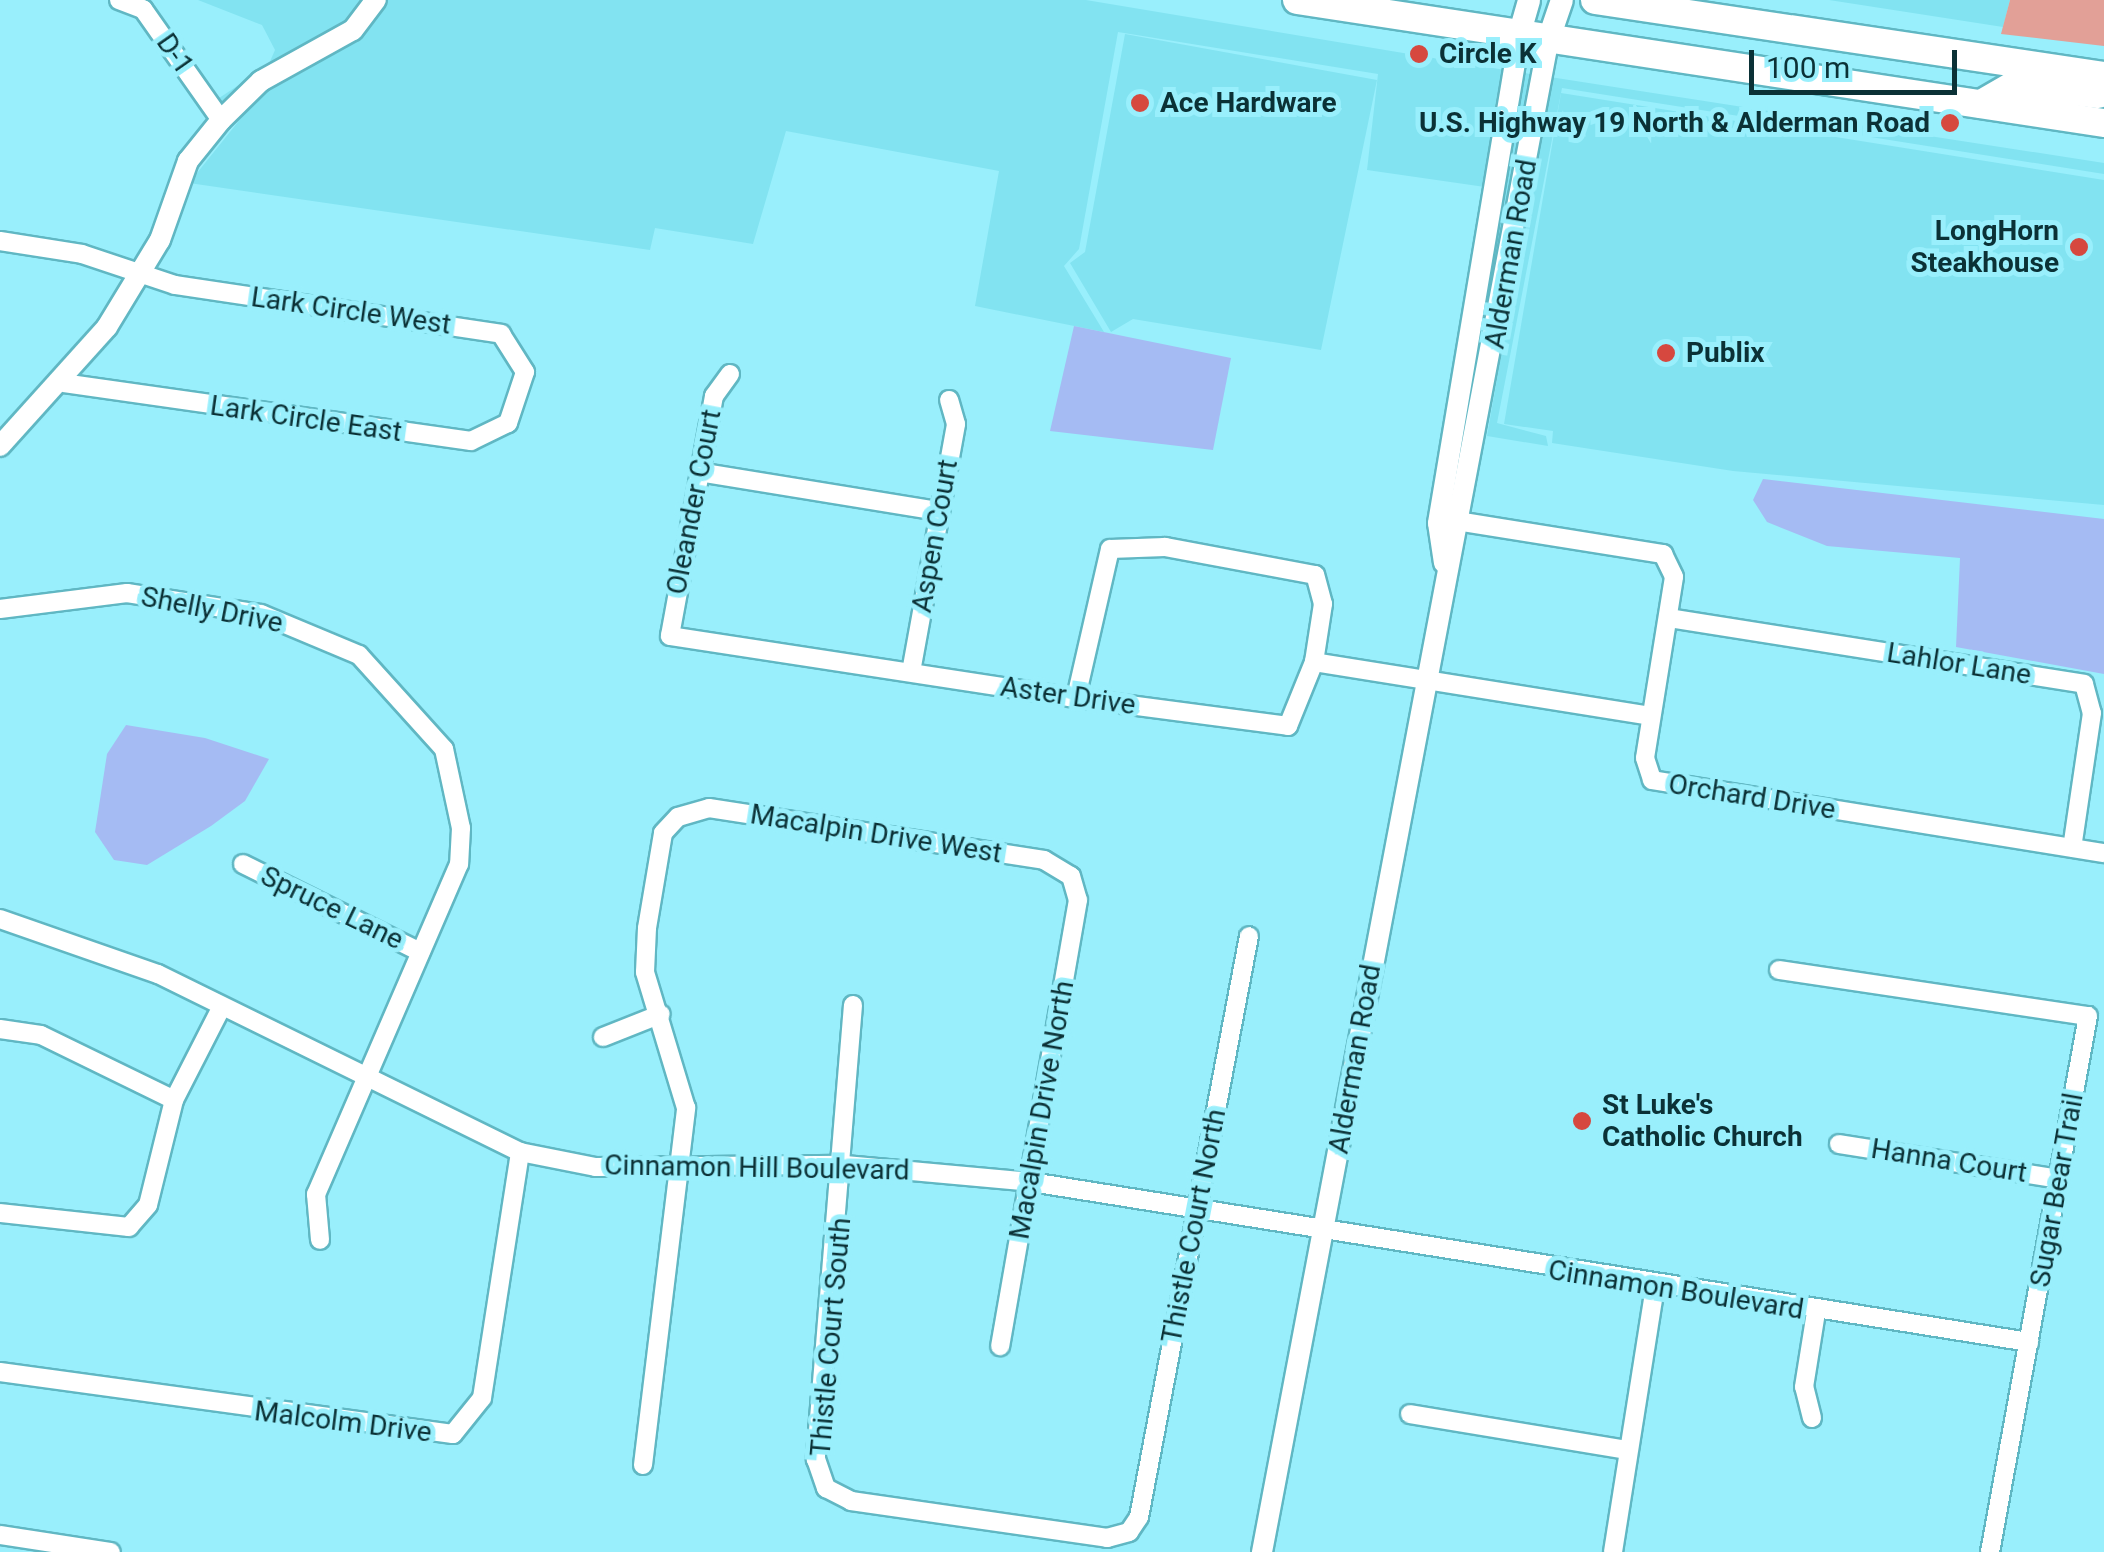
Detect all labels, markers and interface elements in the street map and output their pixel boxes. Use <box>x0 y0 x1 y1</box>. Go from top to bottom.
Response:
street label: D-1 <box>149 27 201 81</box>
scale bar <box>1754 30 1962 92</box>
place label: Circle K <box>1439 37 1537 71</box>
marker: Circle K <box>1408 43 1430 65</box>
text: 100 m <box>1766 50 1850 85</box>
place label: Ace Hardware <box>1160 86 1337 120</box>
marker: Ace Hardware <box>1129 92 1151 114</box>
place label: U.S. Highway 19 North & Alderman Road <box>1419 106 1930 140</box>
marker: U.S. Highway 19 North & Alderman Road <box>1939 112 1961 134</box>
street label: Alderman Road <box>1478 157 1544 351</box>
place label: LongHorn Steakhouse <box>1911 214 2059 280</box>
marker: LongHorn Steakhouse <box>2068 236 2090 258</box>
street label: Lark Circle West <box>249 280 453 342</box>
place label: Publix <box>1686 336 1765 370</box>
marker: Publix <box>1655 342 1677 364</box>
street label: Lark Circle East <box>208 389 404 449</box>
street label: Oleander Court <box>660 407 728 597</box>
street label: Aspen Court <box>905 457 965 615</box>
street label: Shelly Drive <box>138 580 286 640</box>
street label: Lahlor Lane <box>1884 636 2034 692</box>
street label: Aster Drive <box>998 670 1138 722</box>
street label: Orchard Drive <box>1666 767 1838 827</box>
street label: Macalpin Drive West <box>748 798 1004 870</box>
street label: Spruce Lane <box>255 859 409 957</box>
street label: Alderman Road <box>1322 962 1388 1156</box>
street label: Macalpin Drive North <box>1003 978 1081 1242</box>
place label: St Luke's Catholic Church <box>1602 1088 1803 1154</box>
street label: Sugar Bear Trail <box>2023 1090 2091 1290</box>
street label: Thistle Court North <box>1155 1106 1233 1346</box>
marker: St Luke's Catholic Church <box>1571 1110 1593 1132</box>
street label: Hanna Court <box>1869 1132 2029 1190</box>
street label: Cinnamon Hill Boulevard <box>604 1149 910 1187</box>
street label: Thistle Court South <box>804 1216 858 1458</box>
street label: Cinnamon Boulevard <box>1546 1253 1806 1327</box>
street label: Malcolm Drive <box>252 1394 434 1450</box>

